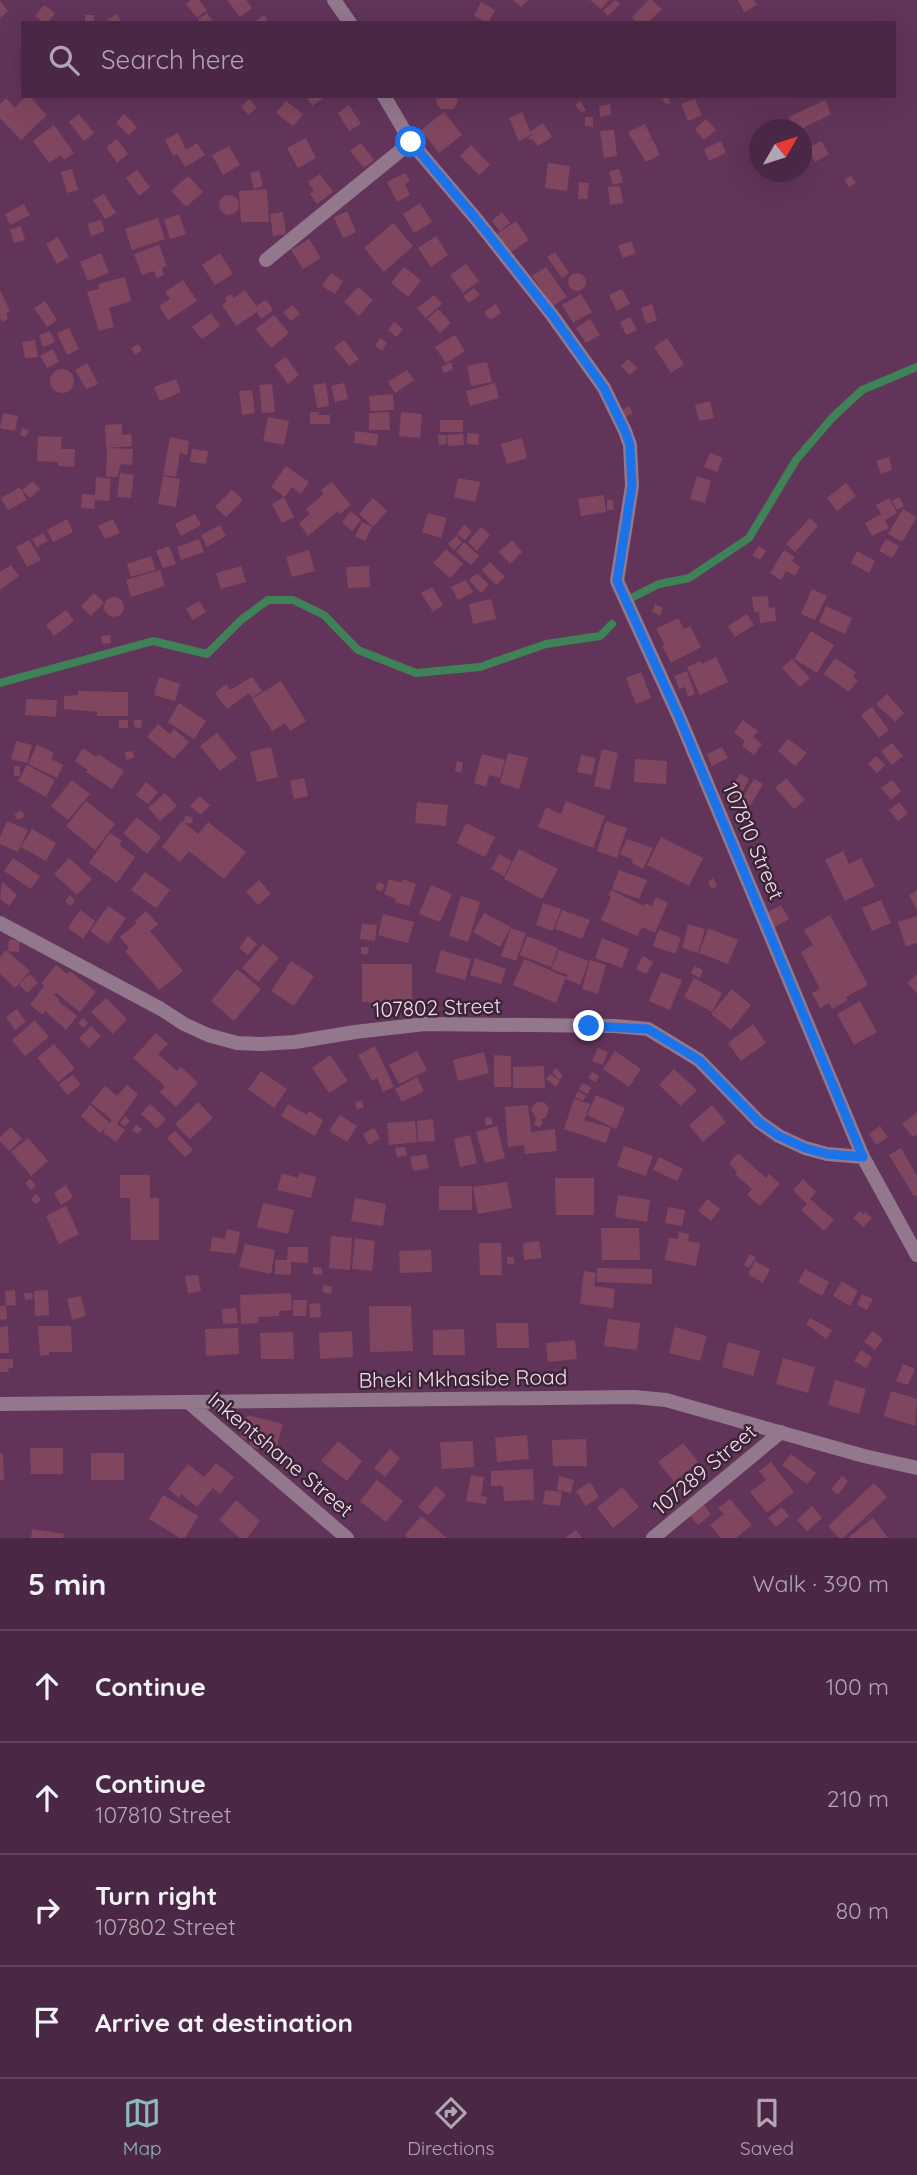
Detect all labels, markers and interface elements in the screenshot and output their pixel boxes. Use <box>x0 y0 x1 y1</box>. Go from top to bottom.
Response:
search box <box>21 21 896 98</box>
icon: search <box>45 41 83 79</box>
text: Search here <box>101 43 245 76</box>
north arrow <box>749 119 812 182</box>
route start <box>395 126 426 157</box>
street label: 107810 Street <box>718 779 790 903</box>
street label: 107802 Street <box>372 992 502 1022</box>
route end <box>573 1010 604 1041</box>
street label: Bheki Mkhasibe Road <box>358 1363 568 1393</box>
street label: Inkentshane Street <box>203 1386 359 1522</box>
street label: 107289 Street <box>647 1418 761 1520</box>
text: 5 min <box>28 1565 106 1603</box>
text: Walk · 390 m <box>753 1569 889 1598</box>
icon: ahead <box>28 1667 66 1705</box>
text: Continue <box>95 1670 206 1703</box>
text: 100 m <box>826 1672 889 1701</box>
text: Continue <box>95 1767 206 1800</box>
icon: ahead <box>28 1779 66 1817</box>
text: 210 m <box>827 1784 889 1813</box>
text: 107810 Street <box>95 1800 231 1829</box>
text: Turn right <box>95 1879 217 1912</box>
icon: right <box>28 1891 66 1929</box>
text: 80 m <box>836 1896 889 1925</box>
text: 107802 Street <box>95 1912 236 1941</box>
icon: arrive <box>28 2003 66 2041</box>
text: Arrive at destination <box>95 2006 353 2039</box>
tab: Map <box>123 2094 162 2160</box>
tab: Directions <box>407 2094 494 2160</box>
tab: Saved <box>740 2094 794 2160</box>

